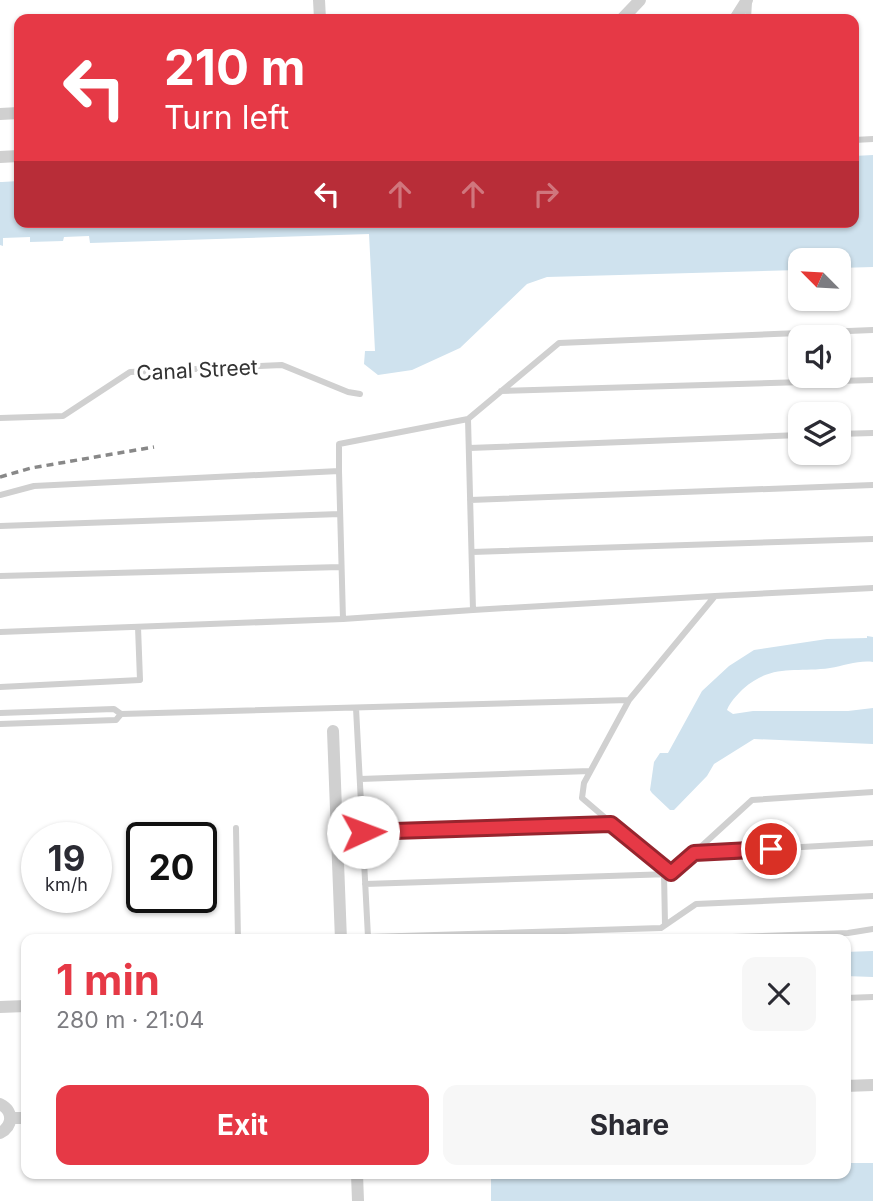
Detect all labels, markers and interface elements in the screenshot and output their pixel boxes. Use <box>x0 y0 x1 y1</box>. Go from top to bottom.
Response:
text: 210 m <box>164 38 305 97</box>
icon: left <box>49 42 140 133</box>
text: Turn left <box>164 98 289 137</box>
icon: left <box>308 175 346 213</box>
icon: ahead <box>381 175 419 213</box>
icon: ahead <box>454 175 492 213</box>
icon: right <box>527 175 565 213</box>
north arrow <box>788 248 850 312</box>
map controls <box>788 248 851 465</box>
button: sound <box>788 325 851 388</box>
street label: Canal Street <box>136 354 258 386</box>
button: layers <box>788 402 851 465</box>
position arrow <box>326 795 400 869</box>
pin <box>741 819 801 879</box>
speed limit sign: 20 <box>126 822 217 913</box>
icon: arrive <box>752 830 790 868</box>
text: 19 <box>48 837 85 879</box>
text: km/h <box>45 874 88 895</box>
text: 1 min <box>56 954 160 1005</box>
button: close <box>742 957 816 1031</box>
text: 280 m · 21:04 <box>56 1006 204 1034</box>
button: Exit <box>56 1085 429 1165</box>
button: Share <box>443 1085 816 1165</box>

